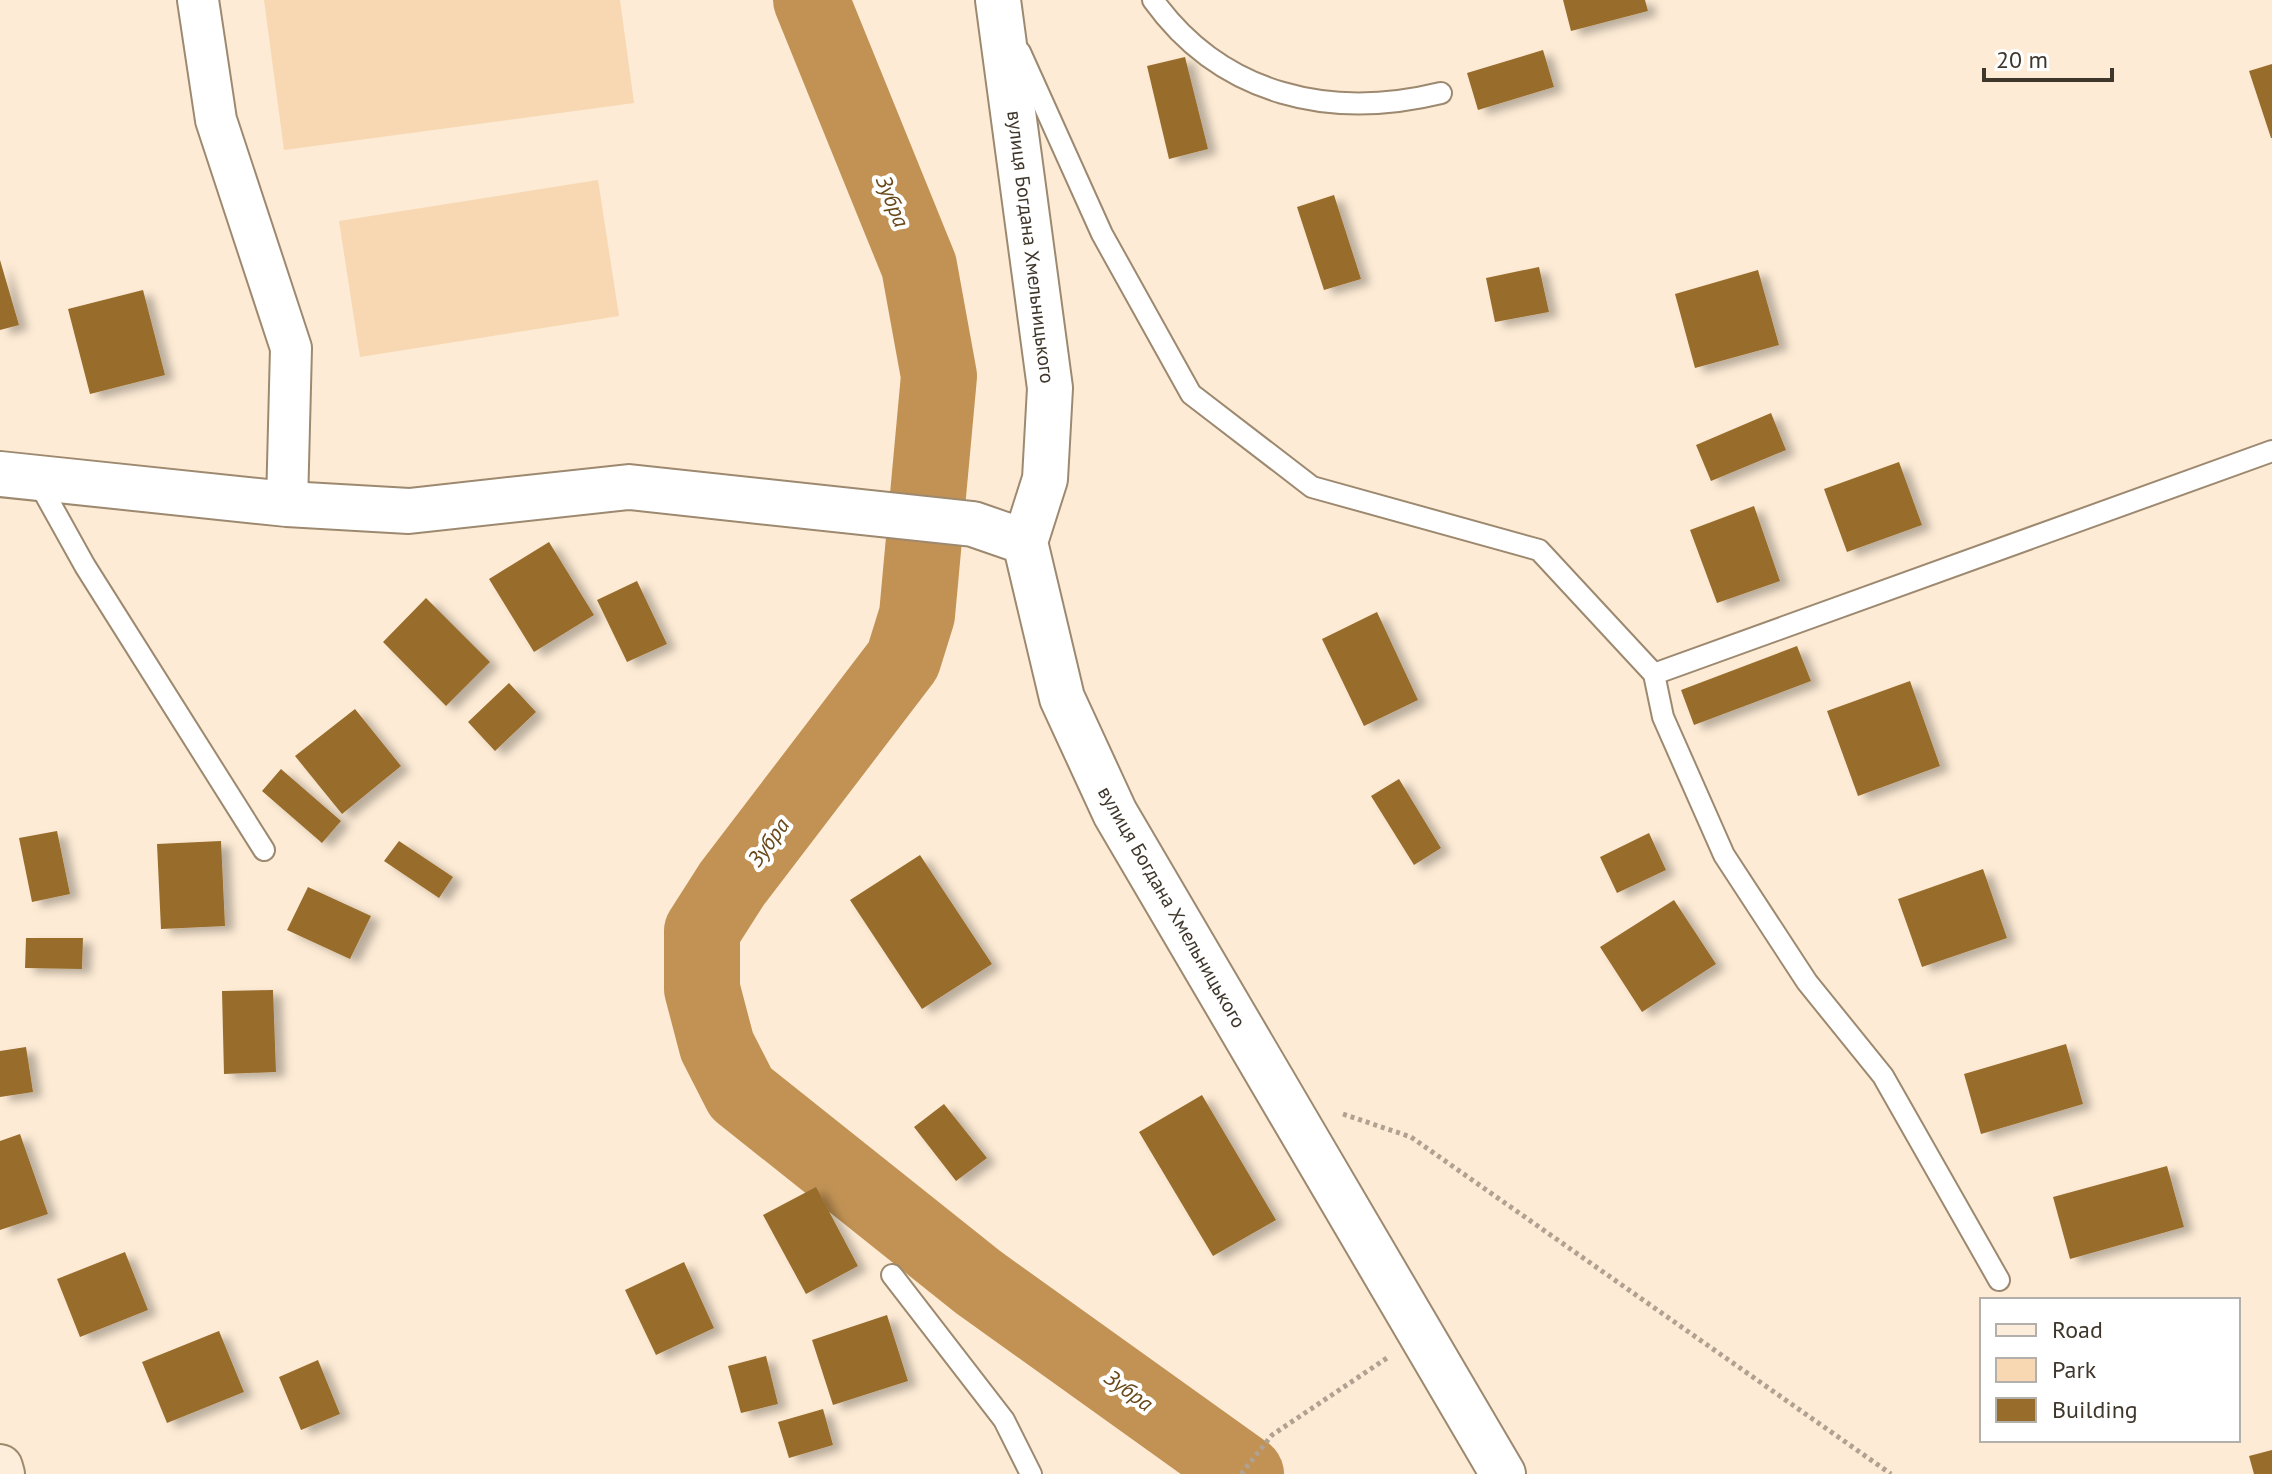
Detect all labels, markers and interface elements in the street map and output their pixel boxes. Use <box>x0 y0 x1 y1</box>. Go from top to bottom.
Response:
scale bar <box>1984 32 2112 82</box>
text: 20 m <box>1996 44 2048 75</box>
street label: вулиця Богдана Хмельницького <box>1001 109 1061 385</box>
water label: Зубра <box>870 171 916 231</box>
street label: вулиця Богдана Хмельницького <box>1092 781 1252 1033</box>
water label: Зубра <box>741 812 795 872</box>
legend <box>1980 1298 2240 1442</box>
text: Road <box>2052 1314 2103 1345</box>
text: Park <box>2052 1354 2097 1385</box>
water label: Зубра <box>1099 1363 1159 1417</box>
text: Building <box>2052 1394 2138 1425</box>

